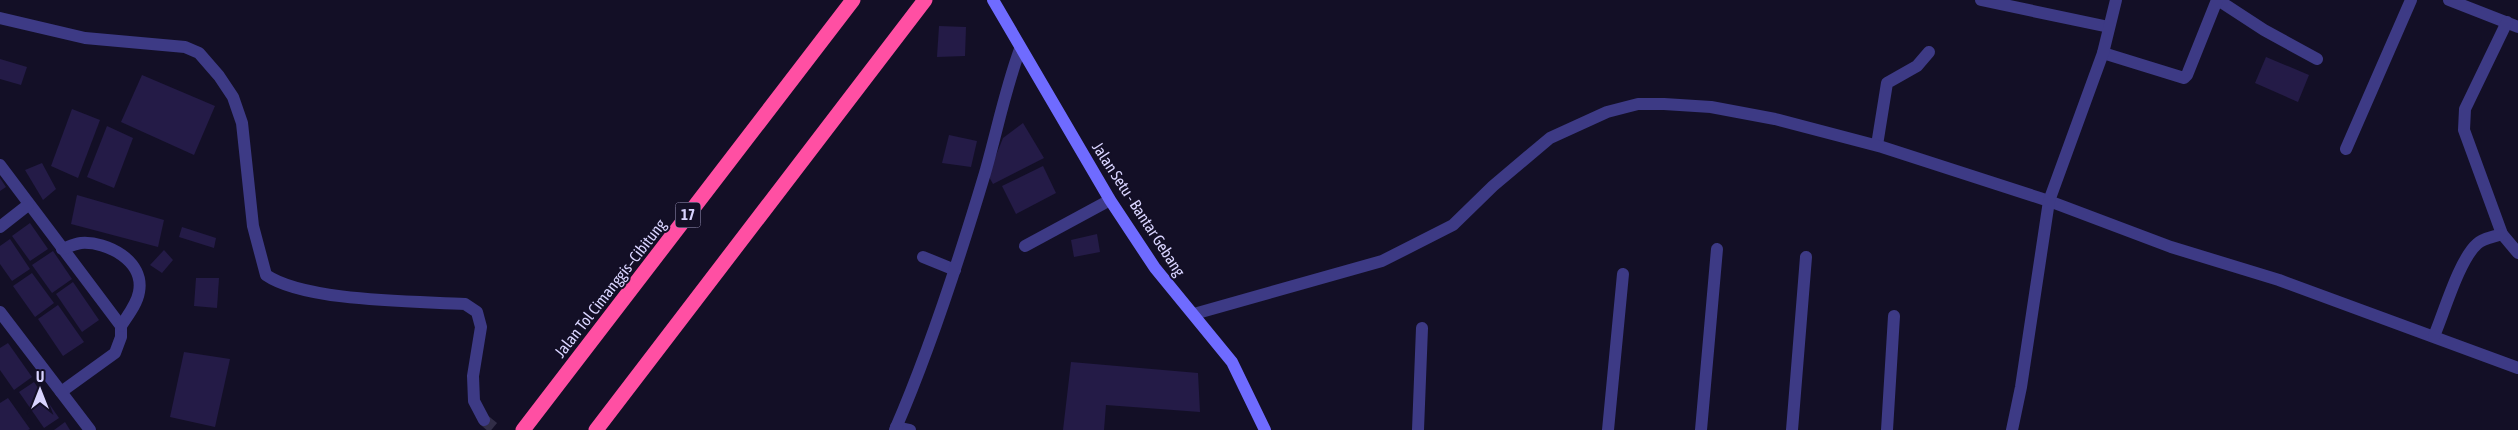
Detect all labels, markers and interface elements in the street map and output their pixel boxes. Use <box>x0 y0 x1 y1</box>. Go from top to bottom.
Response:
street label: Jalan Setu - Bantar Gebang <box>1088 139 1189 280</box>
road number: 17 <box>676 202 700 228</box>
street label: Jalan Tol Cimanggis–Cibitung <box>551 215 670 361</box>
north arrow <box>15 365 65 415</box>
text: U <box>36 369 44 385</box>

